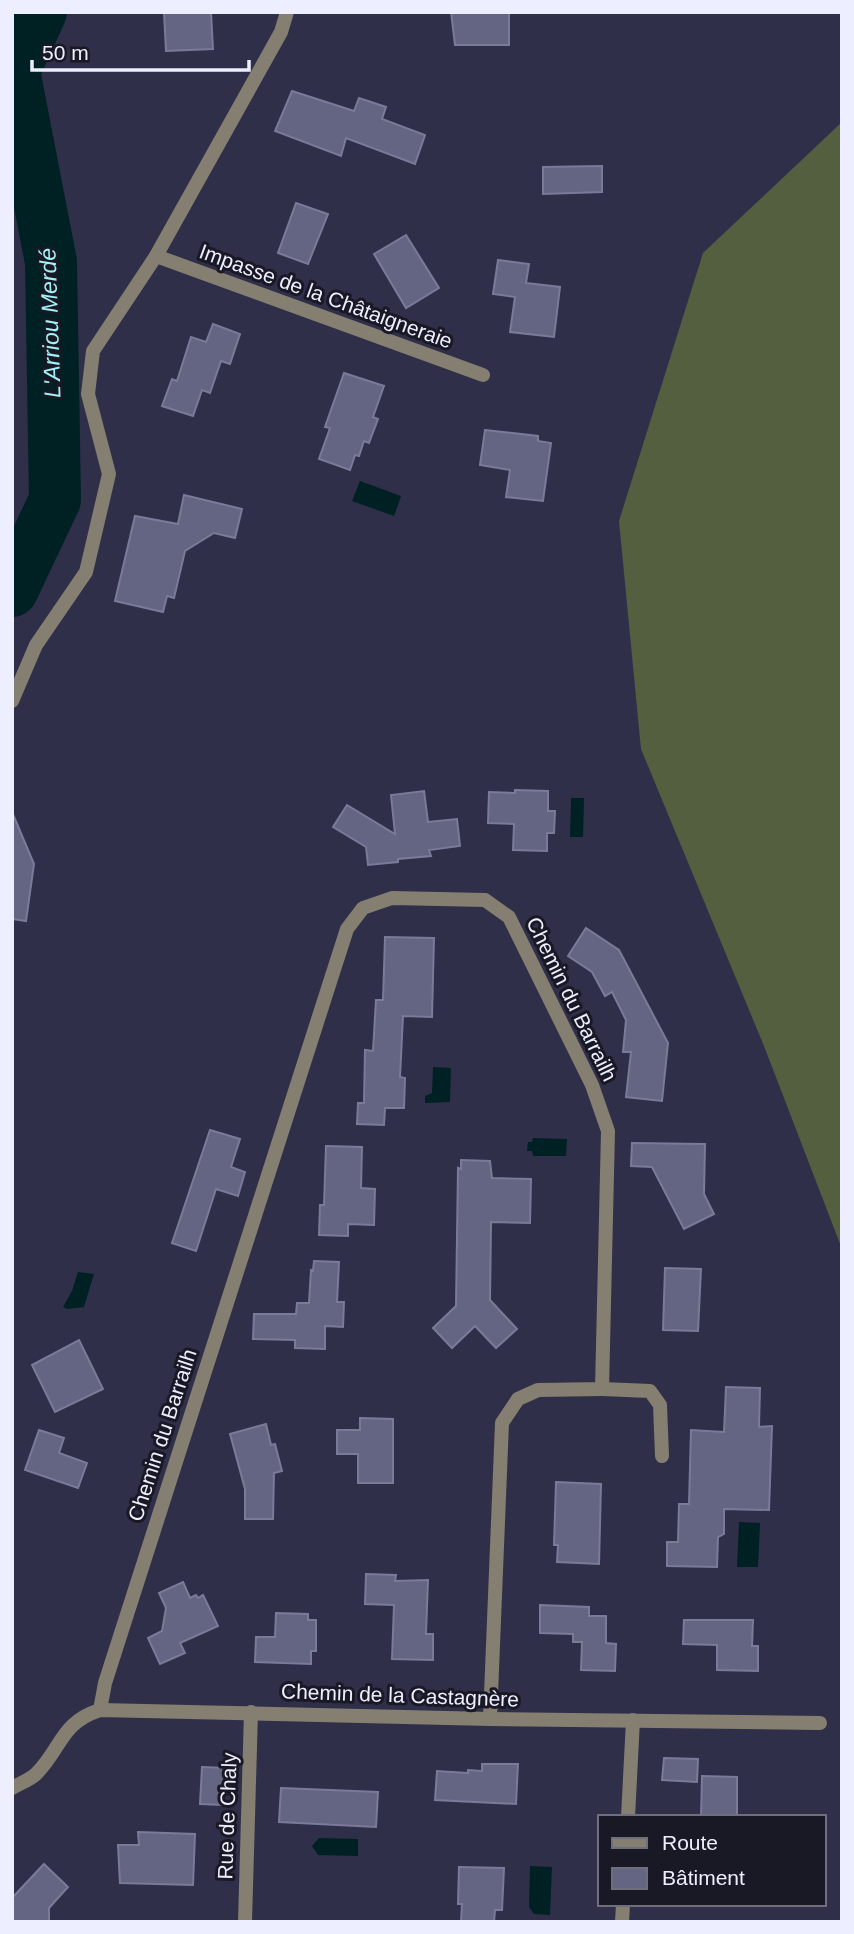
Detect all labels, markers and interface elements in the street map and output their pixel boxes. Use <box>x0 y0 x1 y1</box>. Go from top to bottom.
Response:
scale bar <box>32 28 248 72</box>
text: 50 m <box>42 41 89 64</box>
street label: Impasse de la Châtaigneraie <box>196 239 456 353</box>
water label: L'Arriou Merdé <box>34 248 66 398</box>
street label: Chemin du Barrailh <box>522 913 622 1085</box>
street label: Chemin du Barrailh <box>123 1346 201 1524</box>
street label: Chemin de la Castagnère <box>281 1679 519 1711</box>
street label: Rue de Chaly <box>213 1752 241 1880</box>
legend <box>598 1815 826 1906</box>
text: Route <box>662 1831 718 1854</box>
text: Bâtiment <box>662 1866 745 1889</box>

